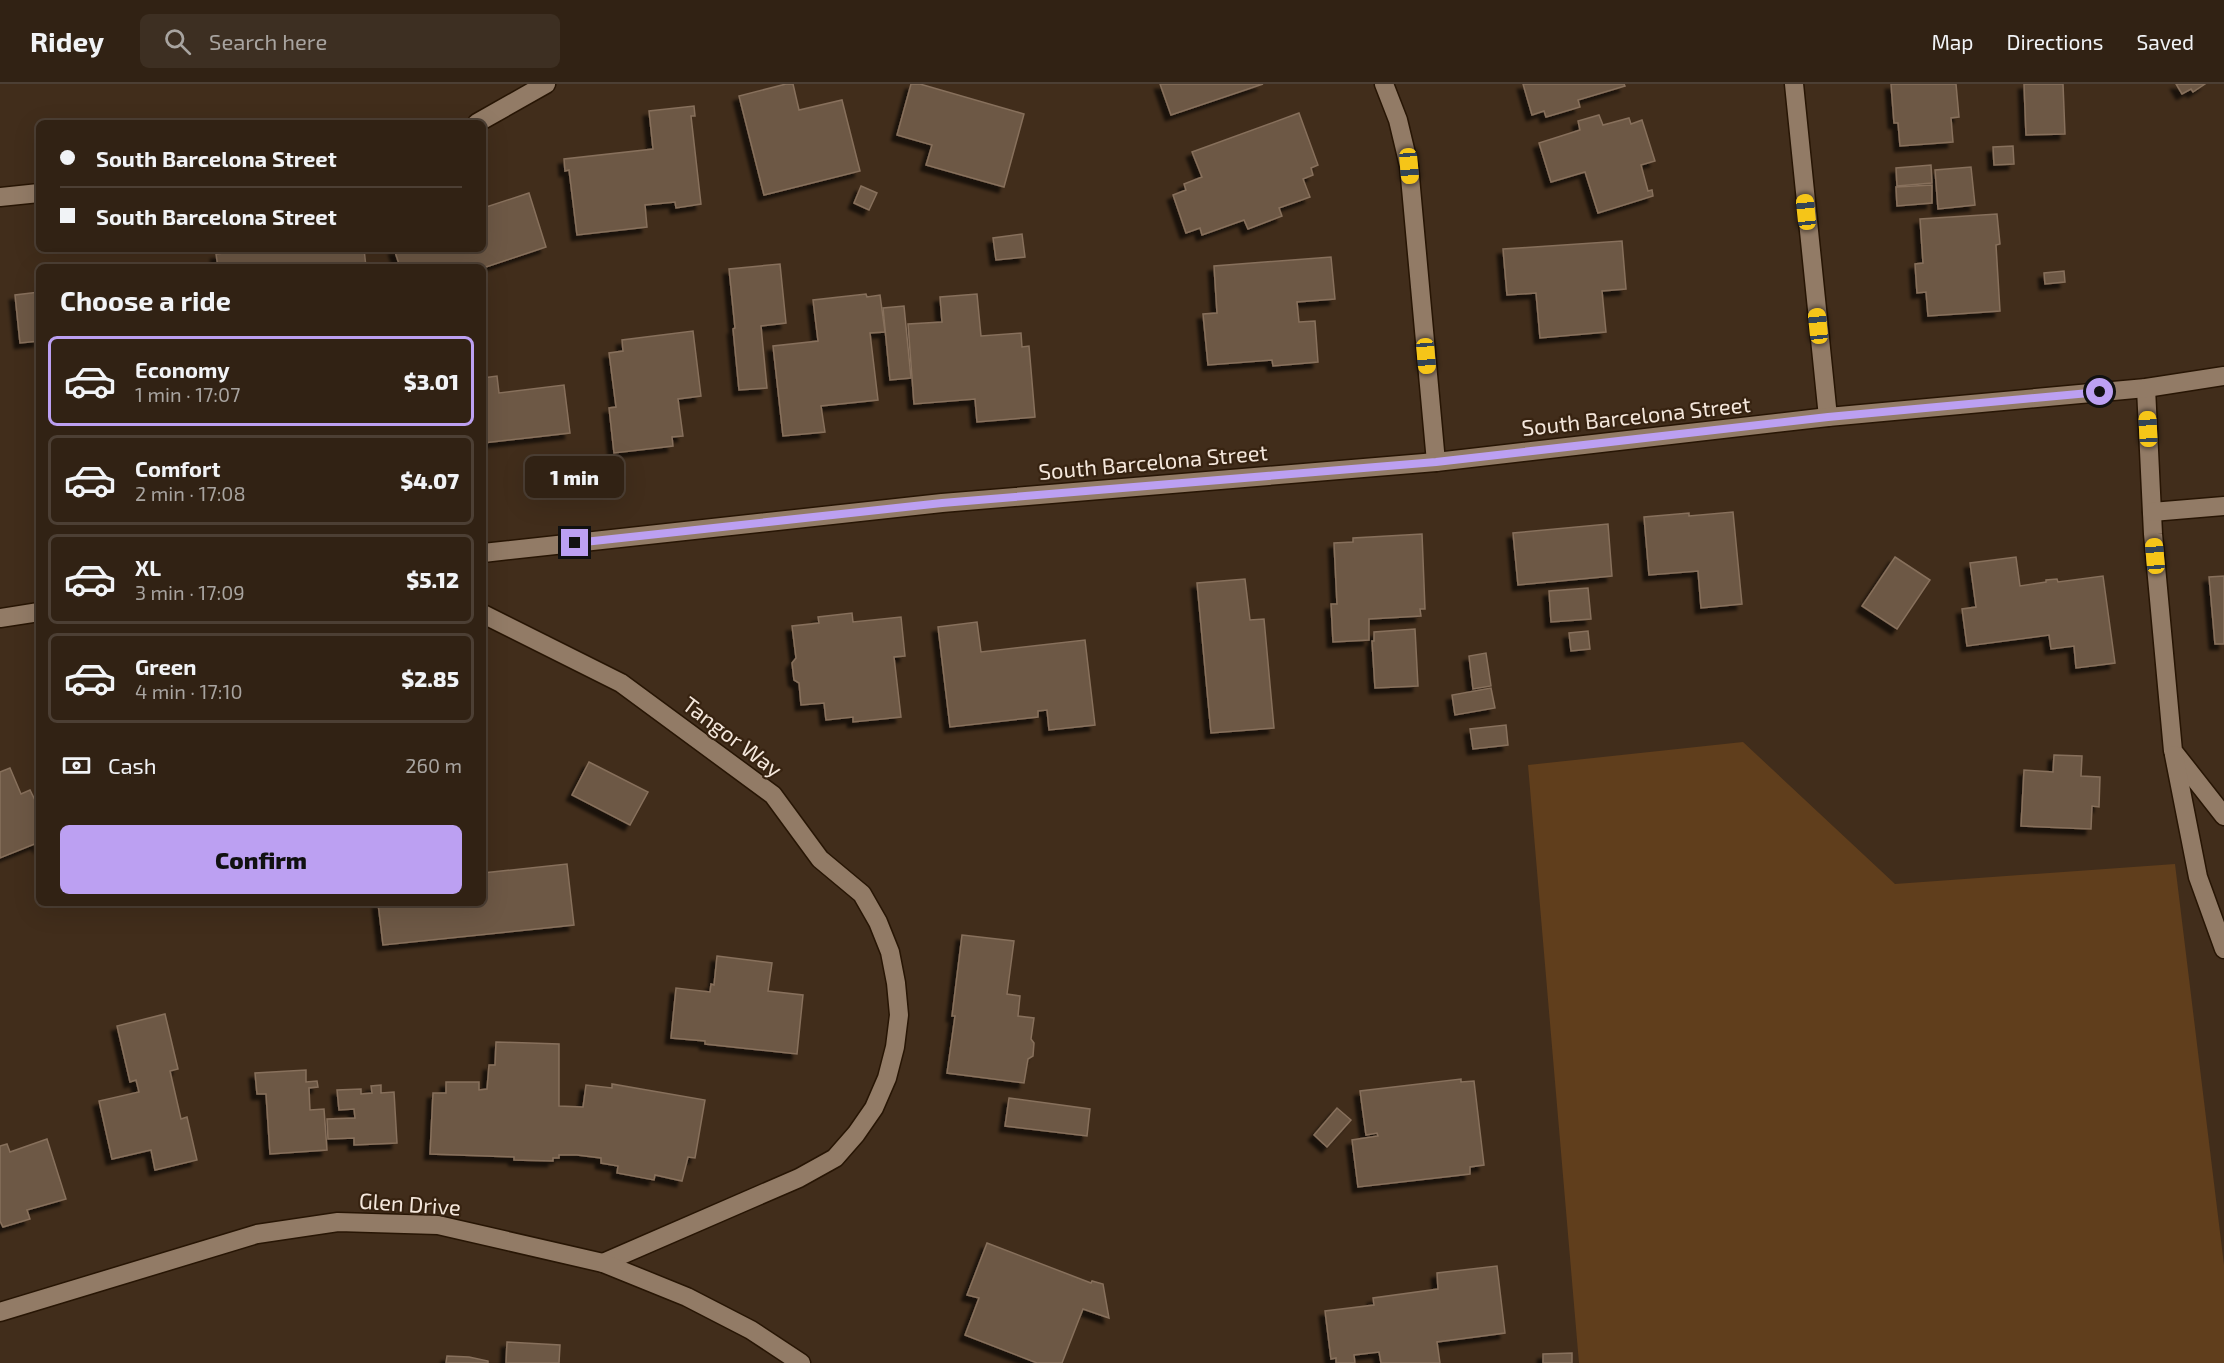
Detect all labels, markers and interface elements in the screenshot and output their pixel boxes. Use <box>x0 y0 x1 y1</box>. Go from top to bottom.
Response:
search box <box>140 14 560 68</box>
text: Ridey <box>30 24 104 58</box>
icon: search <box>161 25 194 58</box>
text: Search here <box>209 28 327 54</box>
text: Map <box>1931 29 1974 54</box>
text: Directions <box>2007 29 2103 54</box>
text: Saved <box>2136 29 2194 54</box>
text: South Barcelona Street <box>96 145 337 171</box>
car <box>1398 147 1420 185</box>
car <box>1795 193 1817 231</box>
text: South Barcelona Street <box>96 203 337 229</box>
text: Choose a ride <box>60 284 231 316</box>
car <box>1807 307 1829 345</box>
car <box>1415 337 1437 375</box>
icon: car <box>63 354 117 408</box>
text: Economy <box>135 356 230 382</box>
text: $3.01 <box>404 368 459 394</box>
route start <box>2086 378 2113 405</box>
text: 1 min · 17:07 <box>135 382 240 406</box>
street label: South Barcelona Street <box>1520 390 1752 440</box>
car <box>2138 411 2158 447</box>
street label: South Barcelona Street <box>1037 438 1269 484</box>
icon: car <box>63 453 117 507</box>
text: Comfort <box>135 455 220 481</box>
callout: 1 min <box>526 456 624 498</box>
text: 1 min <box>550 465 599 489</box>
text: $4.07 <box>400 467 459 493</box>
text: 2 min · 17:08 <box>135 481 246 505</box>
route end <box>561 529 588 556</box>
car <box>2144 537 2166 575</box>
icon: car <box>63 552 117 606</box>
text: XL <box>135 554 161 580</box>
text: $5.12 <box>406 566 459 592</box>
text: 3 min · 17:09 <box>135 580 245 604</box>
icon: car <box>63 651 117 705</box>
text: Green <box>135 653 197 679</box>
text: $2.85 <box>401 665 459 691</box>
text: 4 min · 17:10 <box>135 679 242 703</box>
street label: Tangor Way <box>678 690 788 782</box>
icon: cash <box>60 749 93 782</box>
text: Cash <box>108 752 157 778</box>
text: 260 m <box>405 753 462 777</box>
button: Confirm <box>60 825 462 894</box>
street label: Glen Drive <box>358 1186 462 1220</box>

